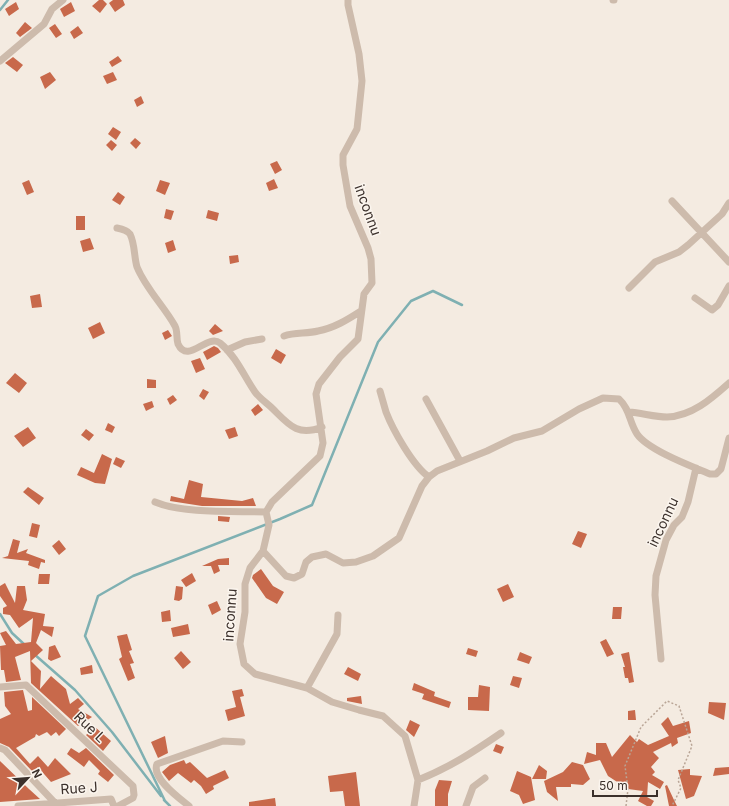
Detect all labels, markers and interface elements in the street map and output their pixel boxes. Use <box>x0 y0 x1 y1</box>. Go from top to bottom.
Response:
street label: inconnu <box>351 182 386 238</box>
street label: inconnu <box>644 494 681 549</box>
street label: inconnu <box>219 588 240 642</box>
street label: Rue L <box>71 708 110 746</box>
north arrow <box>8 758 48 798</box>
text: N <box>29 767 45 780</box>
scale bar <box>593 772 657 798</box>
street label: Rue J <box>60 778 98 797</box>
text: 50 m <box>599 778 628 793</box>

